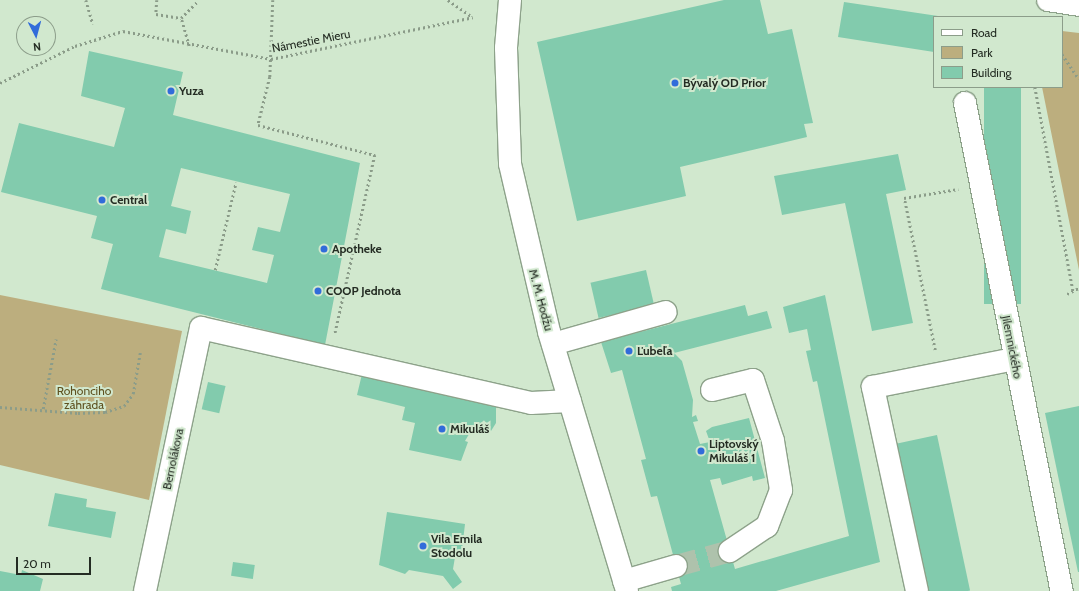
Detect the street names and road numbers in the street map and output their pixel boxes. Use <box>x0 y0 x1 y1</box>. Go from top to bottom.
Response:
street label: Námestie Mieru <box>271 26 351 56</box>
street label: M. M. Hodžu <box>526 268 556 332</box>
street label: Jilemnického <box>999 314 1025 380</box>
street label: Bernolákova <box>159 427 187 491</box>

